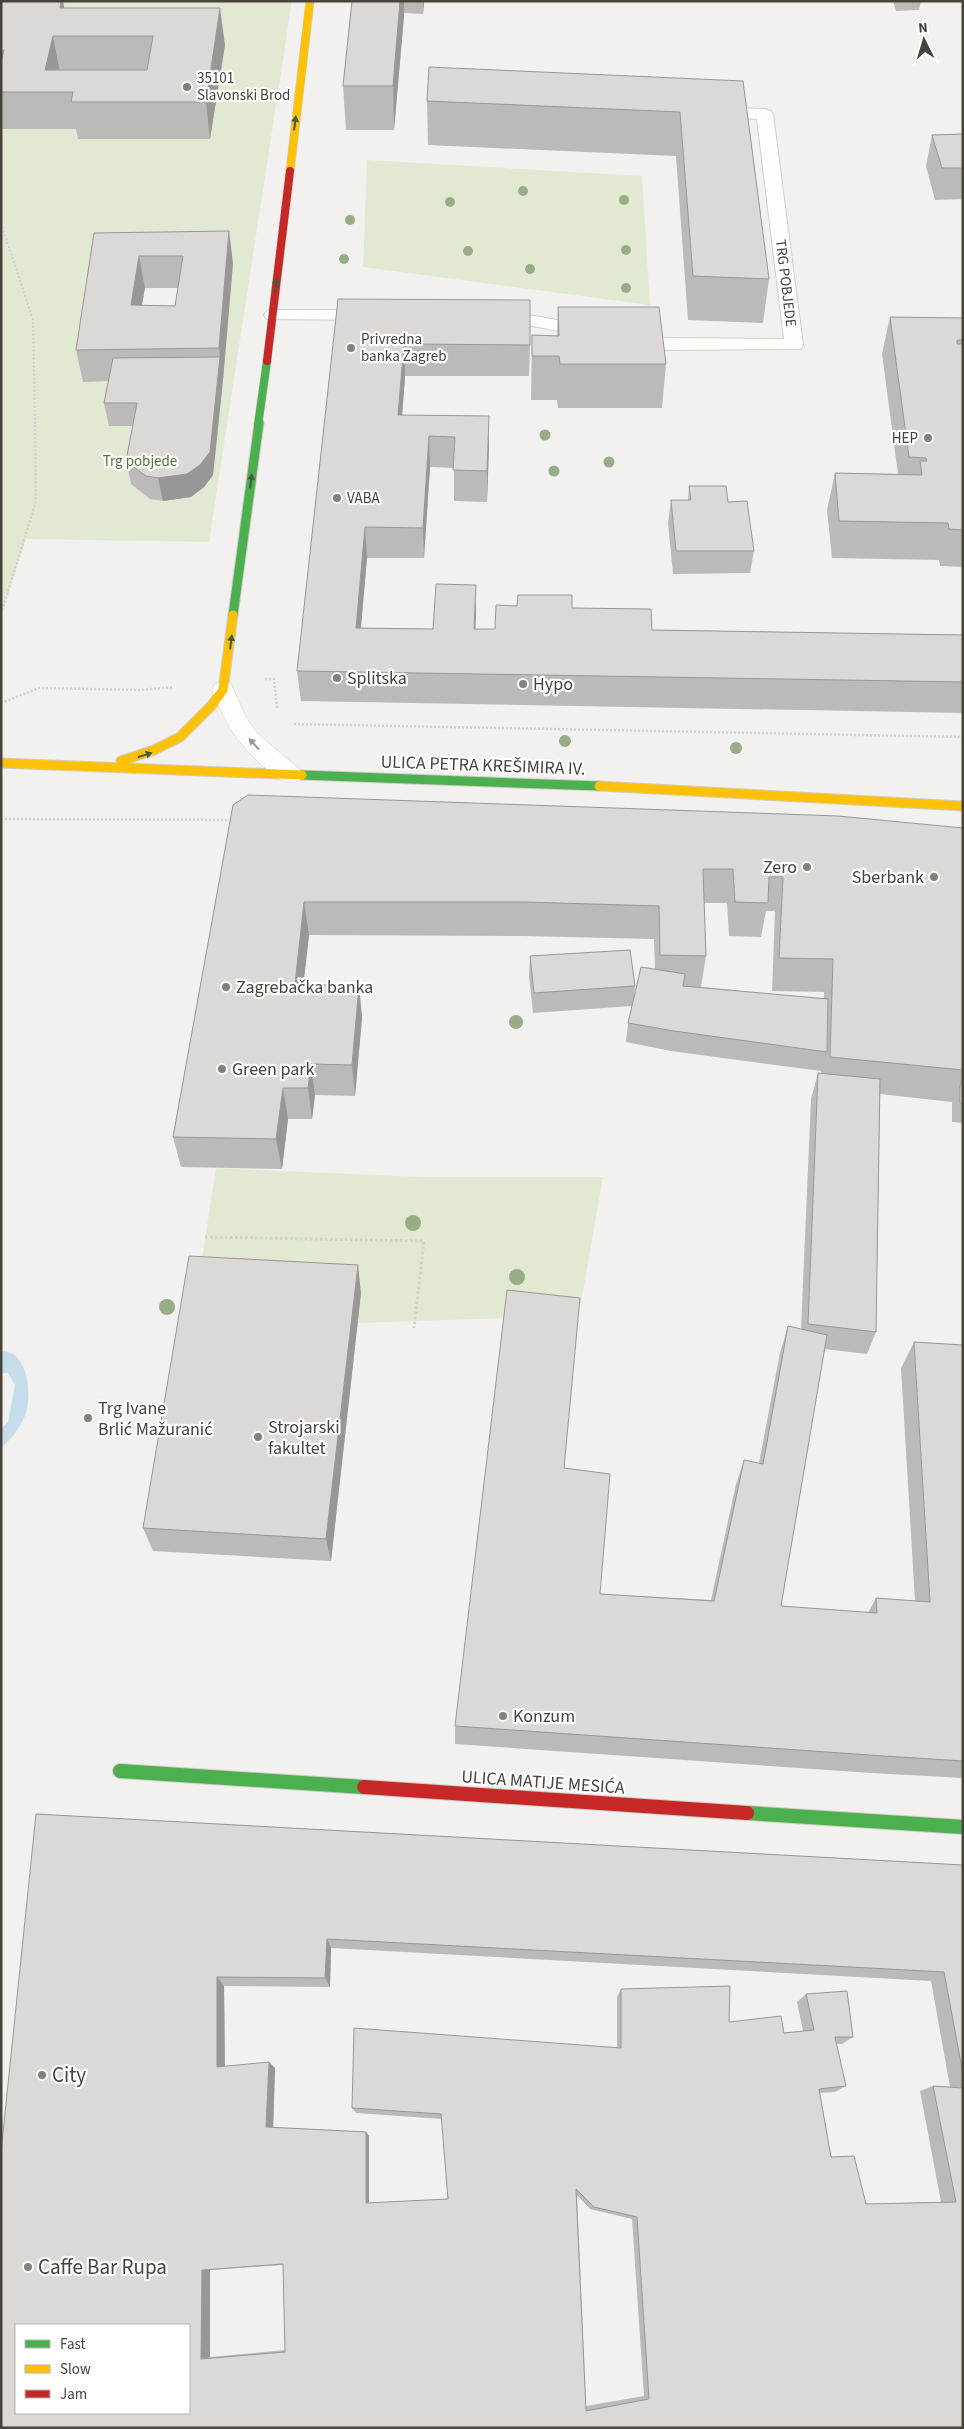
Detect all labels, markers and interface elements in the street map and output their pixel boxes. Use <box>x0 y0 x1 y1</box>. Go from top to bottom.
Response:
north arrow <box>899 15 949 65</box>
text: N <box>917 18 928 38</box>
place label: 35101 Slavonski Brod <box>197 68 290 106</box>
marker: 35101 Slavonski Brod <box>181 81 193 93</box>
one-way arrow <box>291 115 299 131</box>
street label: TRG POBJEDE <box>770 238 801 328</box>
one-way arrow <box>272 276 280 292</box>
place label: Privredna banka Zagreb <box>361 329 446 367</box>
marker: Privredna banka Zagreb <box>345 342 357 354</box>
place label: HEP <box>892 428 918 449</box>
marker: HEP <box>922 432 934 444</box>
park label: Trg pobjede <box>103 451 177 472</box>
one-way arrow <box>247 472 255 488</box>
place label: VABA <box>347 488 380 509</box>
marker: VABA <box>331 492 343 504</box>
one-way arrow <box>227 633 235 649</box>
place label: Splitska <box>347 666 407 691</box>
marker: Splitska <box>331 672 343 684</box>
place label: Hypo <box>533 672 573 697</box>
marker: Hypo <box>517 678 529 690</box>
one-way arrow <box>248 739 260 751</box>
street label: ULICA PETRA KREŠIMIRA IV. <box>380 749 586 782</box>
one-way arrow <box>138 750 153 758</box>
place label: Zero <box>763 855 797 880</box>
marker: Zero <box>801 861 813 873</box>
place label: Sberbank <box>852 865 924 890</box>
marker: Sberbank <box>928 871 940 883</box>
place label: Zagrebačka banka <box>236 975 373 1000</box>
marker: Zagrebačka banka <box>220 981 232 993</box>
place label: Green park <box>232 1057 315 1082</box>
marker: Green park <box>216 1063 228 1075</box>
place label: Trg Ivane Brlić Mažuranić <box>98 1396 212 1442</box>
marker: Trg Ivane Brlić Mažuranić <box>82 1412 94 1424</box>
place label: Strojarski fakultet <box>268 1415 340 1461</box>
marker: Strojarski fakultet <box>252 1431 264 1443</box>
place label: Konzum <box>513 1704 575 1729</box>
marker: Konzum <box>497 1710 509 1722</box>
street label: ULICA MATIJE MESIĆA <box>460 1764 626 1801</box>
place label: City <box>52 2060 86 2090</box>
marker: City <box>36 2069 48 2081</box>
place label: Caffe Bar Rupa <box>38 2252 167 2282</box>
marker: Caffe Bar Rupa <box>22 2261 34 2273</box>
legend <box>15 2324 190 2414</box>
text: Fast <box>60 2334 86 2355</box>
text: Slow <box>60 2359 91 2380</box>
text: Jam <box>60 2384 87 2405</box>

